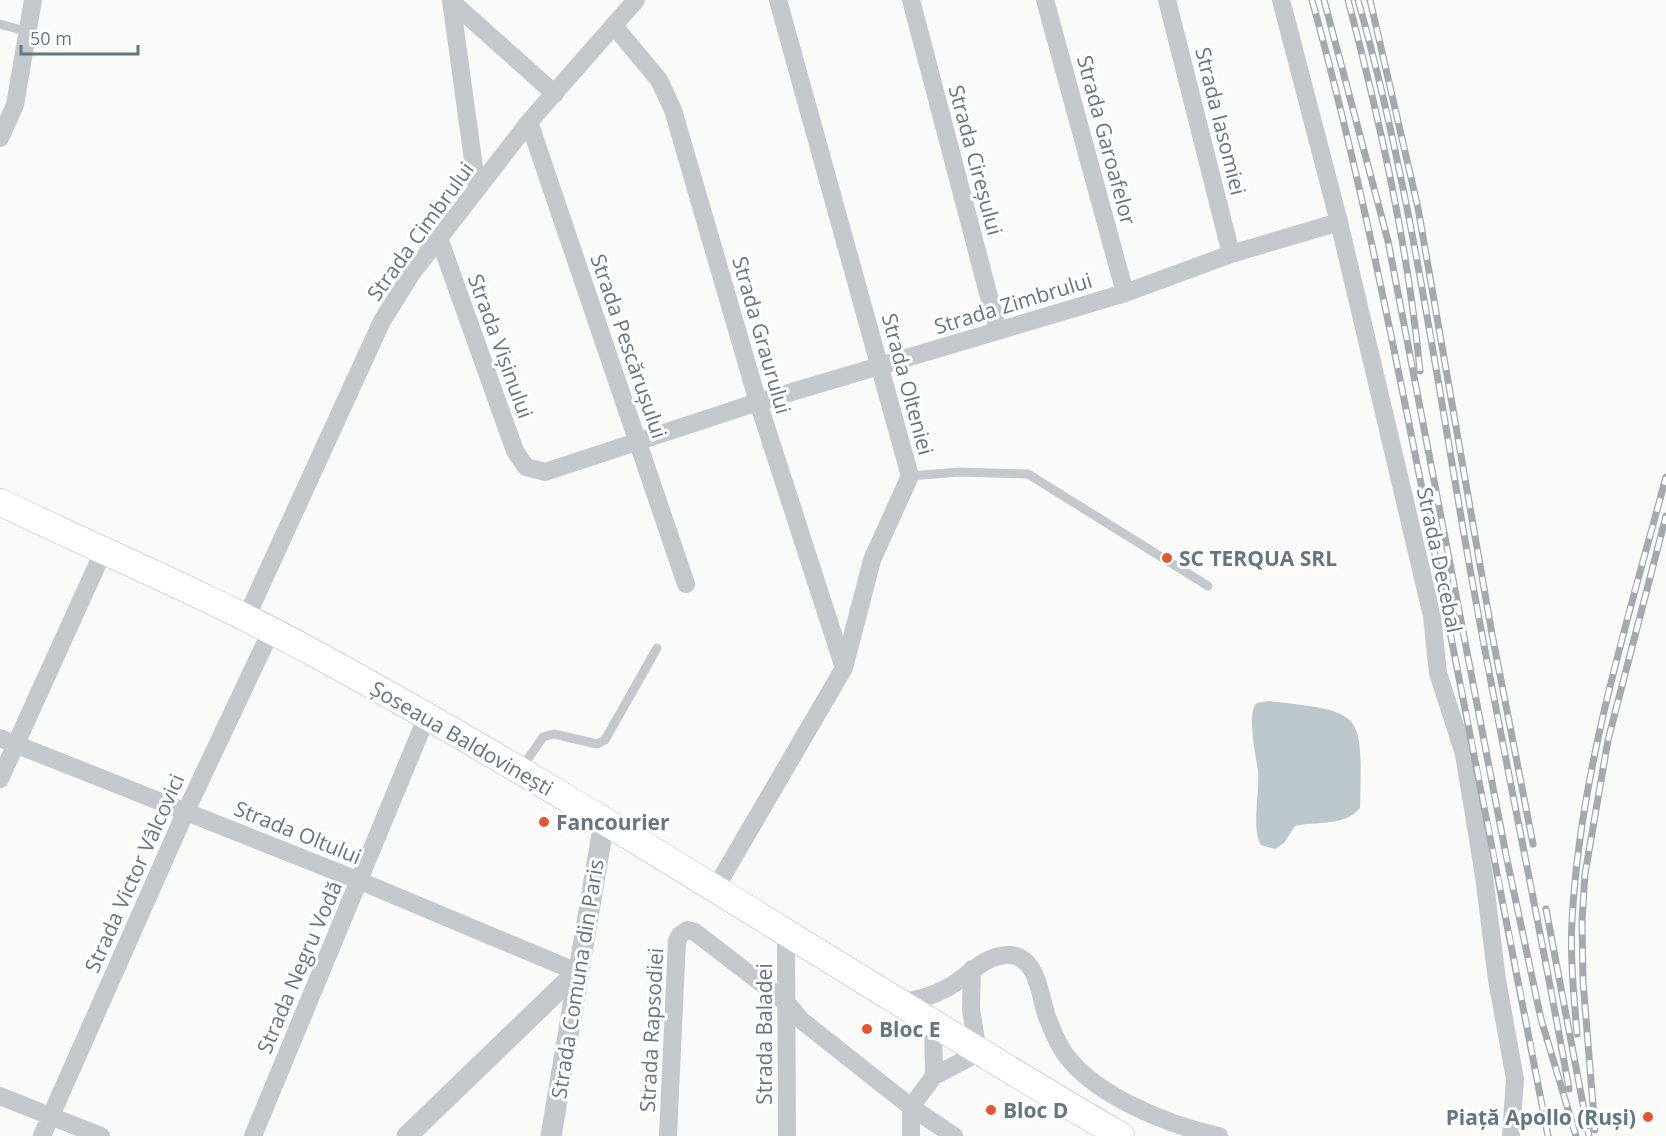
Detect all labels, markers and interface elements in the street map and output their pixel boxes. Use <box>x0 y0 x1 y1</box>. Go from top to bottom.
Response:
scale bar <box>21 18 138 56</box>
text: 50 m <box>30 26 72 50</box>
street label: Strada Iasomiei <box>1189 44 1253 198</box>
street label: Strada Garoafelor <box>1071 52 1143 228</box>
street label: Strada Cireșului <box>942 82 1010 238</box>
street label: Strada Cimbrului <box>360 156 480 306</box>
street label: Strada Pescărușului <box>584 250 674 442</box>
street label: Strada Graurului <box>726 253 798 417</box>
street label: Strada Zimbrului <box>931 266 1095 340</box>
street label: Strada Vișinului <box>462 270 540 422</box>
street label: Strada Olteniei <box>876 310 940 458</box>
street label: Strada Decebal <box>1411 485 1469 635</box>
place label: SC TERQUA SRL <box>1179 544 1337 572</box>
marker: SC TERQUA SRL <box>1160 551 1174 565</box>
street label: Șoseaua Baldovinești <box>365 674 559 802</box>
street label: Strada Victor Vâlcovici <box>78 769 190 977</box>
street label: Strada Oltului <box>230 794 366 870</box>
place label: Fancourier <box>556 808 670 836</box>
marker: Fancourier <box>537 815 551 829</box>
street label: Strada Comuna din Paris <box>544 857 610 1101</box>
street label: Strada Negru Vodă <box>250 876 348 1058</box>
street label: Strada Rapsodiei <box>633 947 669 1113</box>
street label: Strada Baladei <box>750 963 778 1105</box>
place label: Bloc E <box>879 1015 941 1043</box>
marker: Bloc E <box>860 1022 874 1036</box>
place label: Bloc D <box>1003 1096 1068 1124</box>
marker: Bloc D <box>984 1103 998 1117</box>
place label: Piață Apollo (Ruși) <box>1446 1103 1636 1131</box>
marker: Piață Apollo (Ruși) <box>1641 1110 1655 1124</box>

